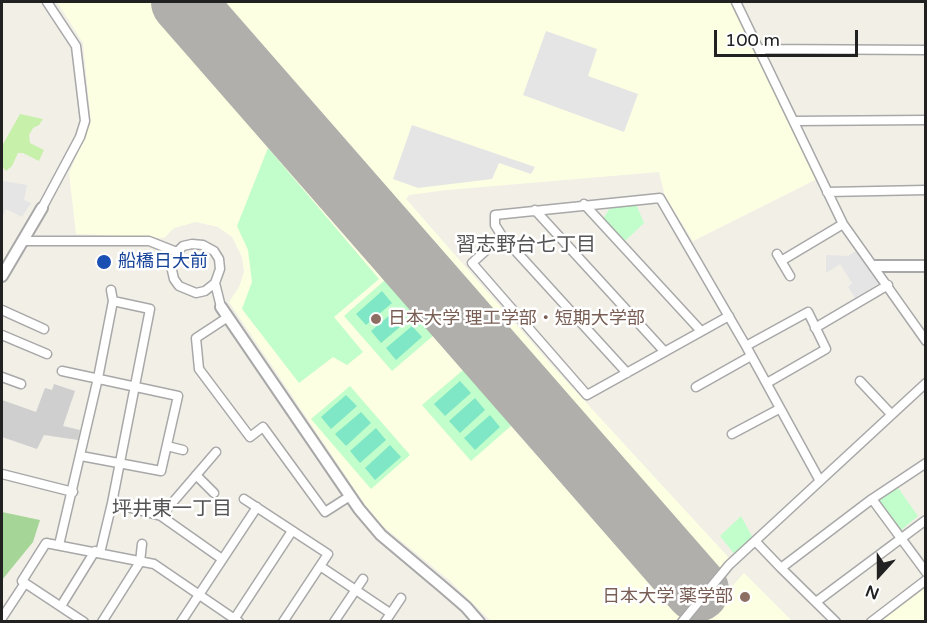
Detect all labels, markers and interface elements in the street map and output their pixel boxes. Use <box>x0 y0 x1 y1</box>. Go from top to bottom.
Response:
scale bar <box>717 18 861 56</box>
text: 100 m <box>725 29 780 51</box>
district label: 習志野台七丁目 <box>456 234 596 258</box>
place label: 船橋日大前 <box>118 251 208 273</box>
marker: 船橋日大前 <box>95 253 113 271</box>
place label: 日本大学 理工学部・短期大学部 <box>388 308 645 330</box>
marker: 日本大学 理工学部・短期大学部 <box>369 312 383 326</box>
district label: 坪井東一丁目 <box>112 498 232 522</box>
north arrow <box>849 545 909 605</box>
text: N <box>863 580 882 603</box>
place label: 日本大学 薬学部 <box>602 586 733 608</box>
marker: 日本大学 薬学部 <box>738 590 752 604</box>

